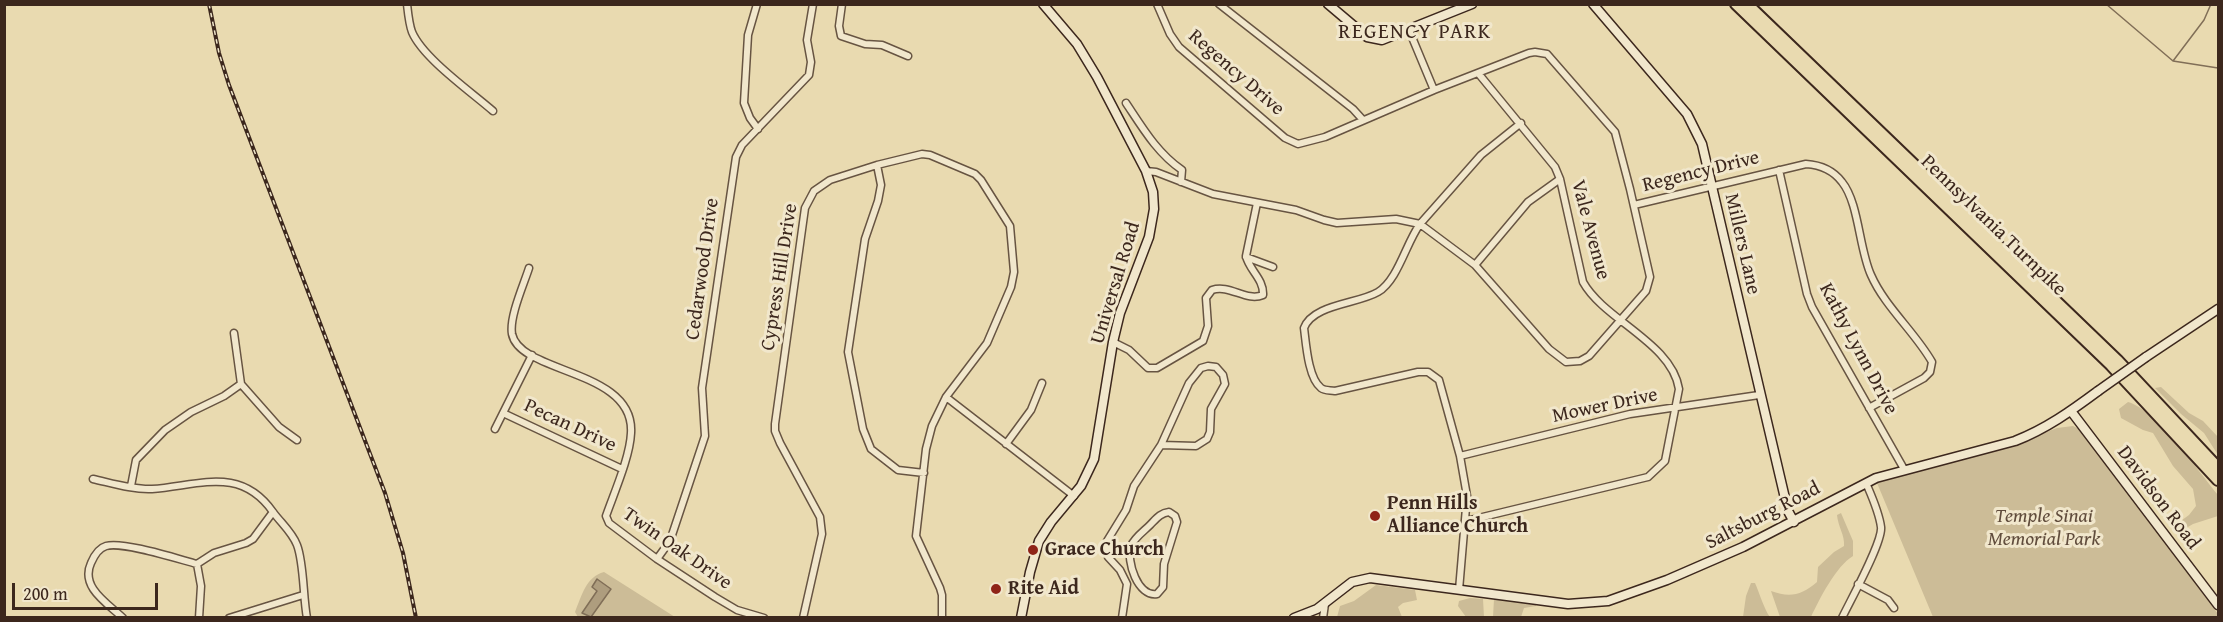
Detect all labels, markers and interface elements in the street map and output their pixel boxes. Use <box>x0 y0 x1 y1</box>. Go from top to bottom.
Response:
district label: REGENCY PARK <box>1338 20 1492 46</box>
street label: Regency Drive <box>1183 25 1289 121</box>
street label: Regency Drive <box>1640 146 1762 198</box>
street label: Pennsylvania Turnpike <box>1915 150 2071 302</box>
street label: Vale Avenue <box>1565 178 1615 282</box>
street label: Millers Lane <box>1719 191 1765 297</box>
street label: Cedarwood Drive <box>681 197 725 341</box>
street label: Cypress Hill Drive <box>757 202 803 352</box>
street label: Universal Road <box>1086 219 1146 347</box>
street label: Kathy Lynn Drive <box>1813 279 1903 419</box>
street label: Mower Drive <box>1550 383 1660 429</box>
street label: Pecan Drive <box>520 394 620 458</box>
street label: Davidson Road <box>2111 442 2205 554</box>
street label: Saltsburg Road <box>1702 477 1824 555</box>
place label: Penn Hills Alliance Church <box>1387 492 1528 539</box>
street label: Twin Oak Drive <box>618 503 736 595</box>
park label: Temple Sinai Memorial Park <box>1988 505 2100 552</box>
marker: Penn Hills Alliance Church <box>1368 509 1382 523</box>
place label: Grace Church <box>1045 538 1164 562</box>
marker: Grace Church <box>1026 543 1040 557</box>
scale bar <box>15 571 160 609</box>
place label: Rite Aid <box>1008 577 1079 601</box>
text: 200 m <box>23 580 68 607</box>
marker: Rite Aid <box>989 582 1003 596</box>

